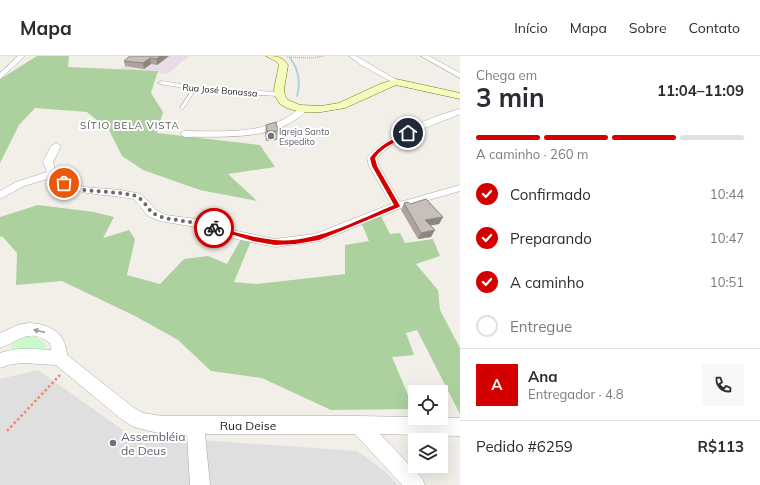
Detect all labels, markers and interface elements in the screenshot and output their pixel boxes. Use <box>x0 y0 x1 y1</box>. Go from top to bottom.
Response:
text: Mapa <box>20 16 72 40</box>
text: Início <box>514 19 548 37</box>
text: Mapa <box>570 19 607 37</box>
text: Sobre <box>629 19 667 37</box>
text: Contato <box>689 19 740 37</box>
text: Chega em <box>476 67 537 83</box>
street label: Rua José Bonassa <box>182 81 258 99</box>
text: 3 min <box>476 81 545 114</box>
text: 11:04–11:09 <box>657 81 744 100</box>
pin <box>391 116 425 150</box>
district label: SÍTIO BELA VISTA <box>80 119 180 132</box>
icon: home <box>397 122 419 144</box>
place label: Igreja Santo Espedito <box>279 126 329 147</box>
marker: Igreja Santo Espedito <box>266 131 276 141</box>
text: A caminho · 260 m <box>476 146 588 162</box>
pin <box>47 166 81 200</box>
icon: bag <box>53 172 75 194</box>
icon: check <box>476 183 498 205</box>
text: Confirmado <box>510 185 591 204</box>
text: 10:44 <box>710 186 744 202</box>
courier <box>194 208 234 248</box>
icon: bike <box>203 217 225 239</box>
icon: check <box>476 227 498 249</box>
text: Preparando <box>510 229 592 248</box>
text: 10:47 <box>710 230 744 246</box>
icon: check <box>476 271 498 293</box>
text: A caminho <box>510 273 584 292</box>
text: 10:51 <box>710 274 744 290</box>
text: Entregue <box>510 317 572 336</box>
one-way arrow <box>33 327 45 333</box>
button: phone <box>702 364 744 406</box>
text: Ana <box>528 367 558 386</box>
text: A <box>491 375 503 394</box>
map controls <box>408 385 448 473</box>
button: locate <box>408 385 448 425</box>
text: Entregador · 4.8 <box>528 386 623 402</box>
street label: Rua Deise <box>220 418 276 433</box>
place label: Assembléia de Deus <box>121 429 185 458</box>
button: layers <box>408 433 448 473</box>
text: Pedido #6259 <box>476 437 573 456</box>
text: R$113 <box>697 437 744 456</box>
marker: Assembléia de Deus <box>108 438 118 448</box>

